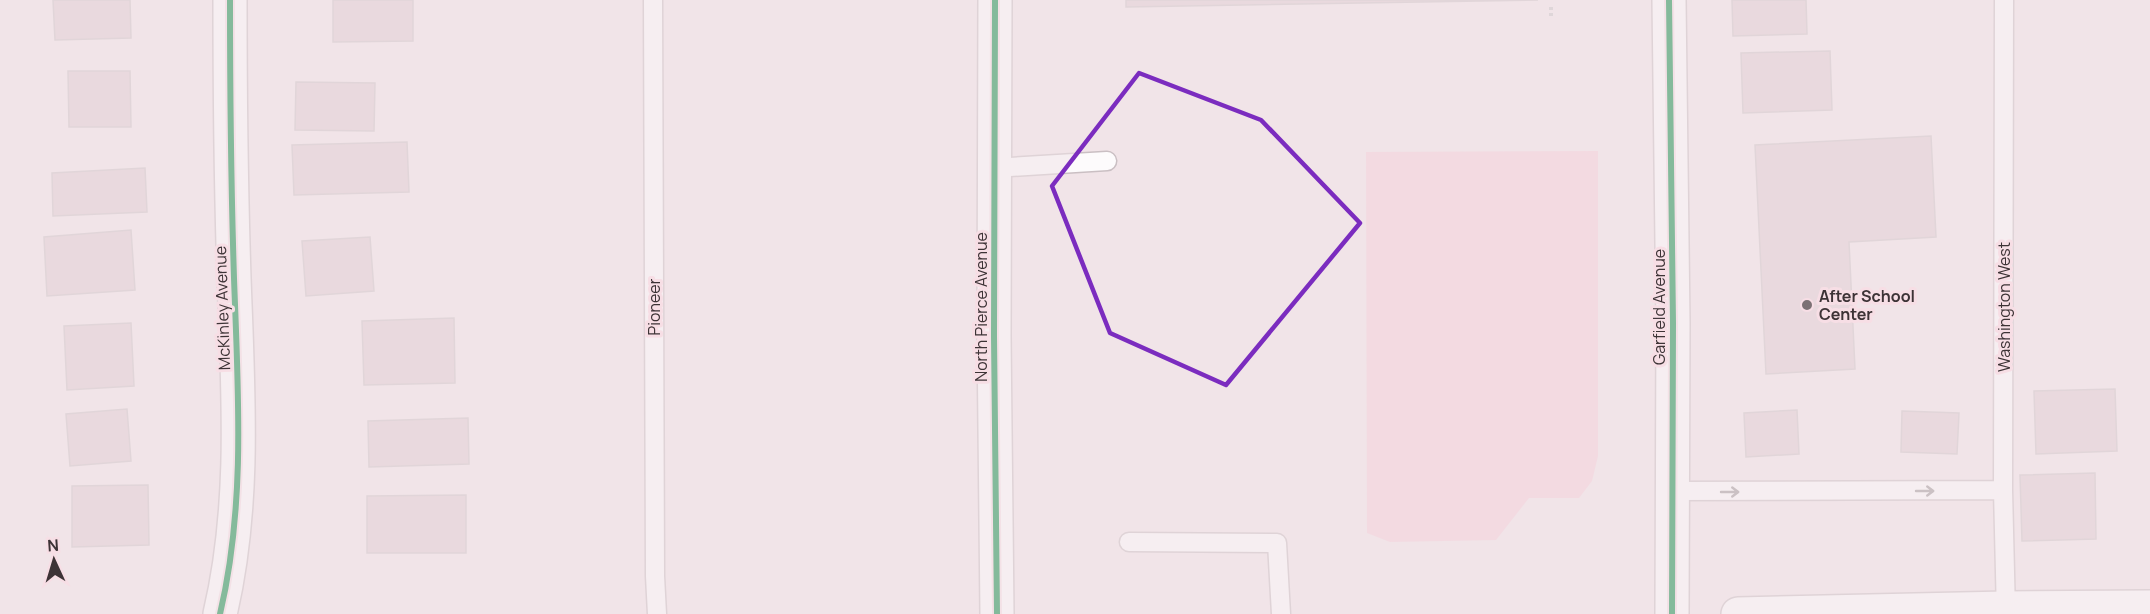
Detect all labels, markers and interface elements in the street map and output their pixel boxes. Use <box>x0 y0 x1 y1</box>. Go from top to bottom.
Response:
street label: North Pierce Avenue <box>970 232 992 382</box>
street label: Washington West <box>1993 242 2015 372</box>
street label: McKinley Avenue <box>209 245 235 371</box>
street label: Garfield Avenue <box>1648 249 1670 365</box>
street label: Pioneer <box>643 278 665 335</box>
place label: After School Center <box>1819 285 1915 325</box>
marker: After School Center <box>1800 298 1814 312</box>
one-way arrow <box>1915 485 1935 497</box>
one-way arrow <box>1720 486 1740 498</box>
north arrow <box>24 530 84 590</box>
text: N <box>46 534 59 556</box>

